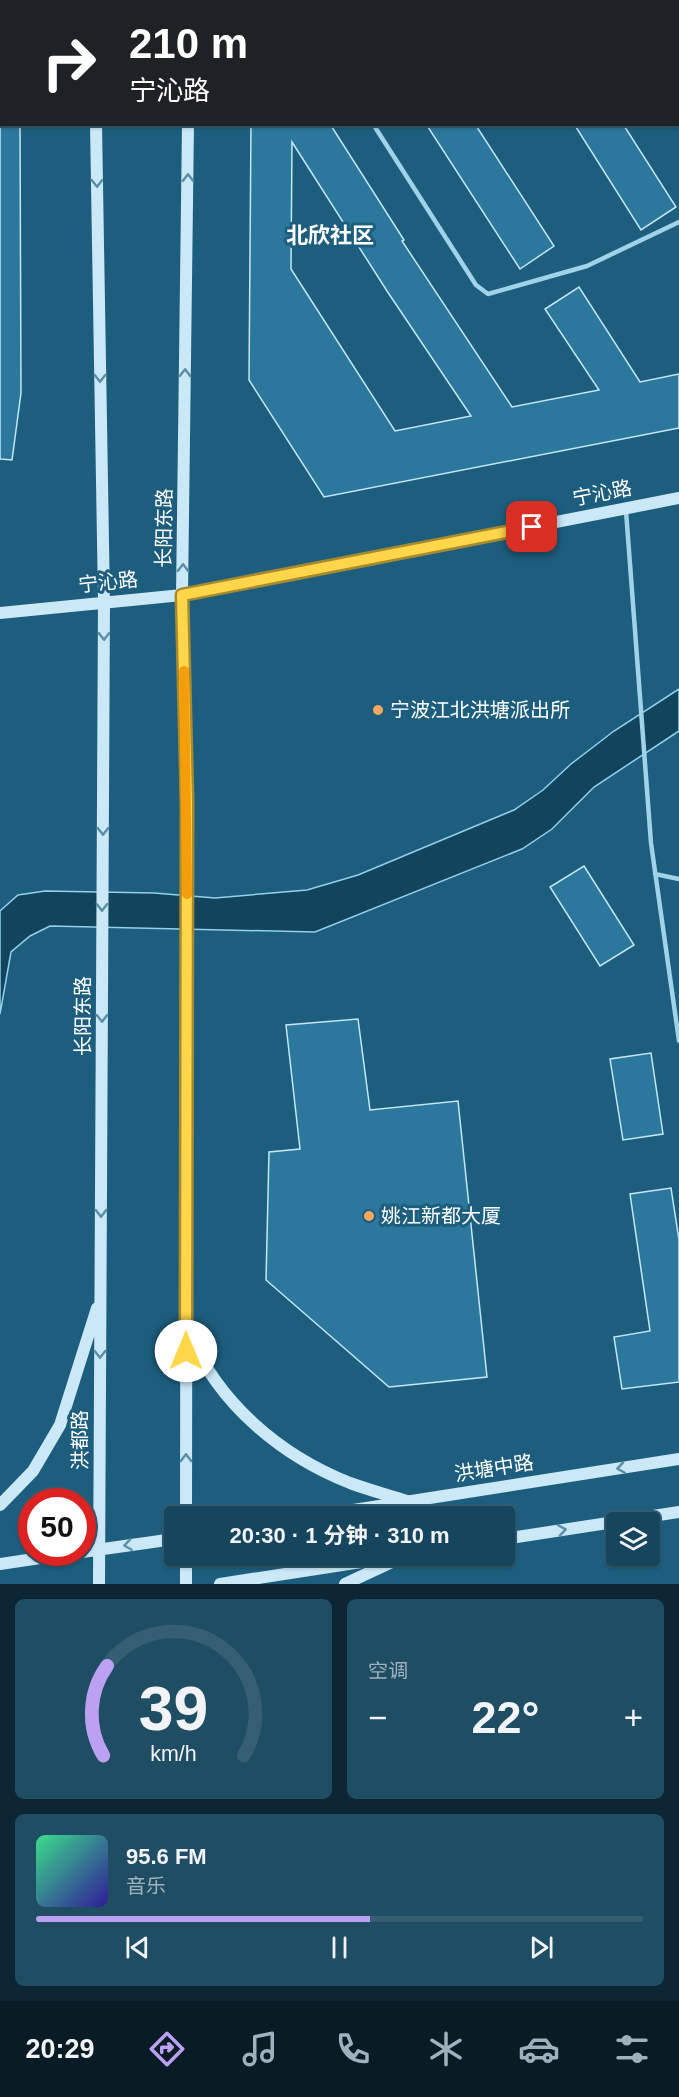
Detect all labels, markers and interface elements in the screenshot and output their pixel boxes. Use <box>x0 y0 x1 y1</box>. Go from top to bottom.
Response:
text: 210 m <box>129 20 248 67</box>
icon: right <box>30 24 108 102</box>
text: 宁沁路 <box>129 76 210 106</box>
one-way arrow <box>182 173 194 182</box>
one-way arrow <box>91 178 103 187</box>
district label: 北欣社区 <box>286 223 374 248</box>
one-way arrow <box>179 368 191 377</box>
one-way arrow <box>94 373 107 382</box>
street label: 宁沁路 <box>570 476 634 510</box>
street label: 长阳东路 <box>152 488 176 568</box>
pin <box>506 501 557 552</box>
icon: arrive <box>515 510 548 543</box>
one-way arrow <box>176 563 189 572</box>
street label: 宁沁路 <box>77 568 139 596</box>
one-way arrow <box>98 631 110 640</box>
place label: 宁波江北洪塘派出所 <box>390 699 570 721</box>
marker: 宁波江北洪塘派出所 <box>371 703 385 717</box>
one-way arrow <box>97 826 109 835</box>
one-way arrow <box>96 902 109 911</box>
street label: 长阳东路 <box>72 976 94 1056</box>
one-way arrow <box>96 1013 108 1022</box>
place label: 姚江新都大厦 <box>381 1205 501 1227</box>
one-way arrow <box>95 1208 107 1217</box>
marker: 姚江新都大厦 <box>362 1209 376 1223</box>
position arrow <box>154 1319 218 1383</box>
one-way arrow <box>94 1350 106 1359</box>
street label: 洪都路 <box>69 1410 91 1470</box>
street label: 洪塘中路 <box>453 1451 535 1485</box>
one-way arrow <box>180 1454 192 1463</box>
one-way arrow <box>617 1461 627 1474</box>
speed limit sign: 50 <box>18 1488 96 1566</box>
map controls <box>606 1512 660 1566</box>
button: layers <box>606 1512 660 1566</box>
text: 20:30 · 1 分钟 · 310 m <box>229 1523 450 1548</box>
one-way arrow <box>556 1524 566 1537</box>
one-way arrow <box>124 1539 133 1551</box>
text: 空调 <box>368 1660 408 1682</box>
text: 39 <box>139 1674 208 1743</box>
text: 22° <box>471 1692 540 1743</box>
text: − <box>368 1699 387 1736</box>
text: + <box>624 1699 643 1736</box>
text: km/h <box>150 1742 197 1766</box>
text: 95.6 FM <box>126 1844 207 1869</box>
text: 音乐 <box>126 1875 166 1897</box>
icon: previous <box>121 1931 154 1964</box>
icon: pause <box>323 1931 356 1964</box>
icon: next <box>525 1931 558 1964</box>
icon: directions <box>146 2028 188 2070</box>
icon: music <box>239 2028 281 2070</box>
icon: phone <box>332 2028 374 2070</box>
icon: climate <box>425 2028 467 2070</box>
icon: car <box>518 2028 560 2070</box>
icon: filters <box>611 2028 653 2070</box>
text: 20:29 <box>26 2034 95 2064</box>

